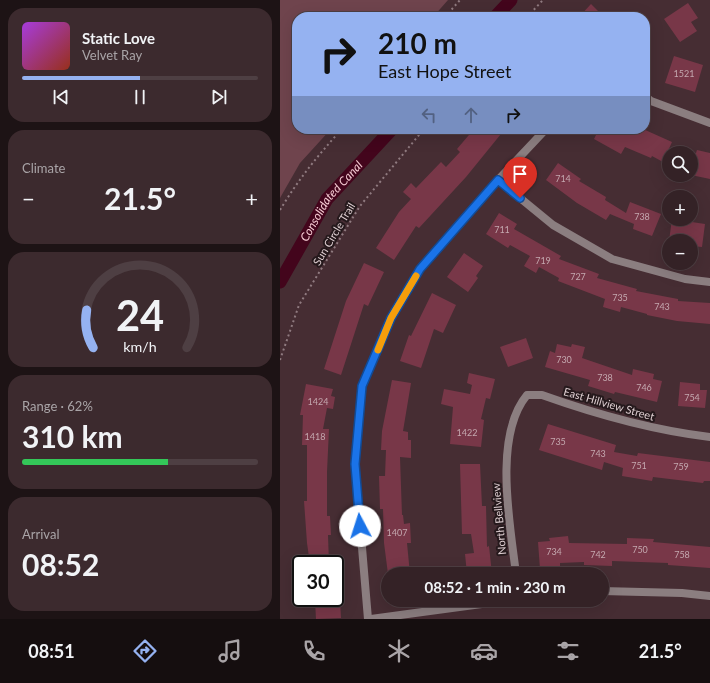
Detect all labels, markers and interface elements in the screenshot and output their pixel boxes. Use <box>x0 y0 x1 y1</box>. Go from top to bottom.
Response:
text: 210 m <box>378 26 457 60</box>
icon: right <box>312 28 364 80</box>
text: Static Love <box>82 29 155 47</box>
text: Velvet Ray <box>82 47 142 63</box>
text: East Hope Street <box>378 60 511 82</box>
house number: 1521 <box>674 68 694 79</box>
icon: previous <box>50 86 72 108</box>
icon: pause <box>129 86 151 108</box>
icon: next <box>208 86 230 108</box>
icon: left <box>418 104 440 126</box>
icon: ahead <box>460 104 482 126</box>
icon: right <box>502 104 524 126</box>
map controls <box>662 146 698 270</box>
button: search <box>662 146 698 182</box>
water label: Consolidated Canal <box>297 157 366 244</box>
pin <box>503 157 537 198</box>
text: Climate <box>22 160 65 176</box>
icon: arrive <box>509 163 531 185</box>
house number: 714 <box>555 173 571 184</box>
text: 21.5° <box>104 180 176 216</box>
text: − <box>22 185 35 212</box>
text: + <box>245 185 258 212</box>
button: + <box>662 190 698 226</box>
street label: Sun Circle Trail <box>310 200 357 267</box>
house number: 738 <box>634 211 650 222</box>
house number: 711 <box>494 224 510 235</box>
button: − <box>662 234 698 270</box>
house number: 719 <box>535 255 551 266</box>
house number: 727 <box>570 271 586 282</box>
text: 24 <box>116 289 164 339</box>
house number: 735 <box>612 292 628 303</box>
house number: 743 <box>654 301 670 312</box>
text: km/h <box>123 337 157 354</box>
house number: 730 <box>556 354 572 365</box>
house number: 738 <box>597 372 613 383</box>
house number: 746 <box>636 382 652 393</box>
street label: East Hillview Street <box>562 384 656 423</box>
house number: 754 <box>684 392 700 403</box>
house number: 1424 <box>308 396 328 407</box>
text: Range · 62% <box>22 398 93 414</box>
text: 310 km <box>22 418 123 454</box>
house number: 1422 <box>457 427 477 438</box>
house number: 1418 <box>305 431 325 442</box>
house number: 735 <box>550 436 566 447</box>
house number: 743 <box>590 448 606 459</box>
house number: 751 <box>631 460 647 471</box>
house number: 759 <box>673 461 689 472</box>
street label: North Bellview <box>489 482 508 556</box>
position arrow <box>339 505 381 547</box>
text: Arrival <box>22 526 59 542</box>
house number: 1407 <box>387 527 407 538</box>
house number: 750 <box>632 544 648 555</box>
text: 08:52 <box>22 546 99 582</box>
house number: 734 <box>546 546 562 557</box>
house number: 742 <box>590 549 606 560</box>
house number: 758 <box>674 549 690 560</box>
speed limit sign: 30 <box>292 555 344 607</box>
text: 08:52 · 1 min · 230 m <box>425 578 565 596</box>
icon: directions <box>131 637 159 665</box>
icon: music <box>216 637 244 665</box>
icon: phone <box>300 637 328 665</box>
icon: climate <box>385 637 413 665</box>
icon: car <box>470 637 498 665</box>
icon: filters <box>554 637 582 665</box>
text: 08:51 <box>28 640 75 662</box>
text: 21.5° <box>639 640 682 662</box>

